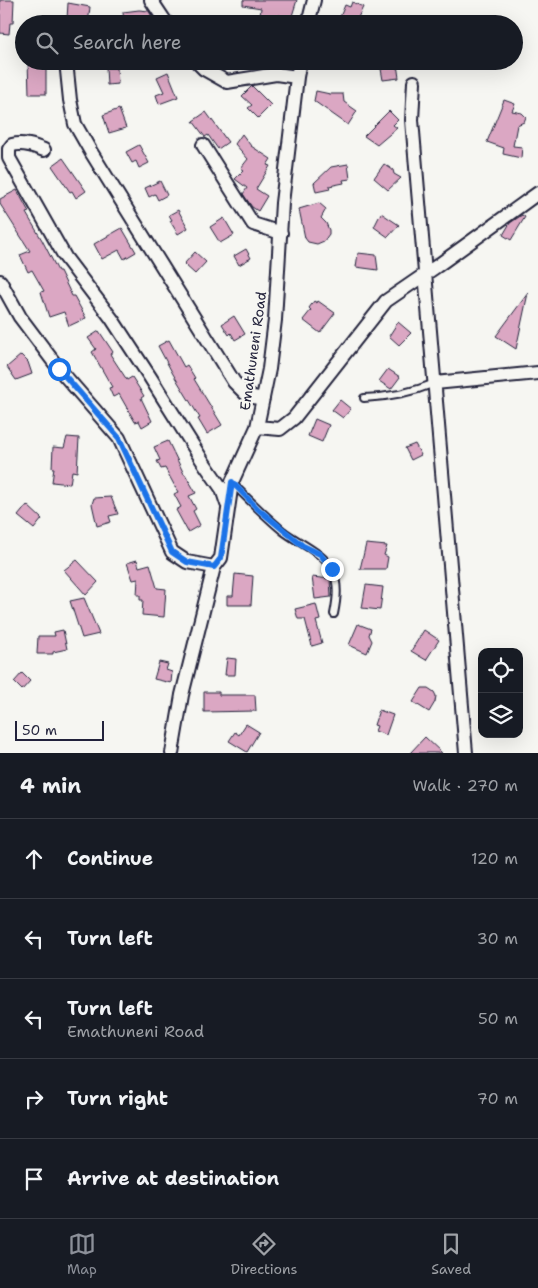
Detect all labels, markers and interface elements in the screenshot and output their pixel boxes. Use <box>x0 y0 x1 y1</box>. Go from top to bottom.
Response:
search box <box>15 15 523 70</box>
icon: search <box>33 29 61 57</box>
text: Search here <box>73 30 182 55</box>
street label: Emathuneni Road <box>236 290 270 412</box>
route start <box>48 358 71 381</box>
route end <box>321 558 344 581</box>
map controls <box>478 648 523 738</box>
button: locate <box>478 648 523 693</box>
button: layers <box>478 693 523 738</box>
scale bar <box>15 718 104 741</box>
text: 50 m <box>22 721 57 739</box>
text: 4 min <box>20 772 81 800</box>
text: Walk · 270 m <box>413 775 518 796</box>
icon: ahead <box>20 845 48 873</box>
text: Continue <box>67 846 153 871</box>
text: 120 m <box>471 848 518 869</box>
icon: left <box>20 925 48 953</box>
text: Turn left <box>67 926 153 951</box>
text: 30 m <box>477 928 518 949</box>
text: Turn left <box>67 996 153 1021</box>
icon: left <box>20 1005 48 1033</box>
text: 50 m <box>478 1008 518 1029</box>
text: Emathuneni Road <box>67 1021 204 1042</box>
icon: right <box>20 1085 48 1113</box>
text: Turn right <box>67 1086 168 1111</box>
text: 70 m <box>477 1088 518 1109</box>
icon: arrive <box>20 1165 48 1193</box>
text: Arrive at destination <box>67 1166 279 1191</box>
tab: Map <box>67 1230 97 1278</box>
tab: Directions <box>231 1230 297 1278</box>
tab: Saved <box>431 1230 471 1278</box>

